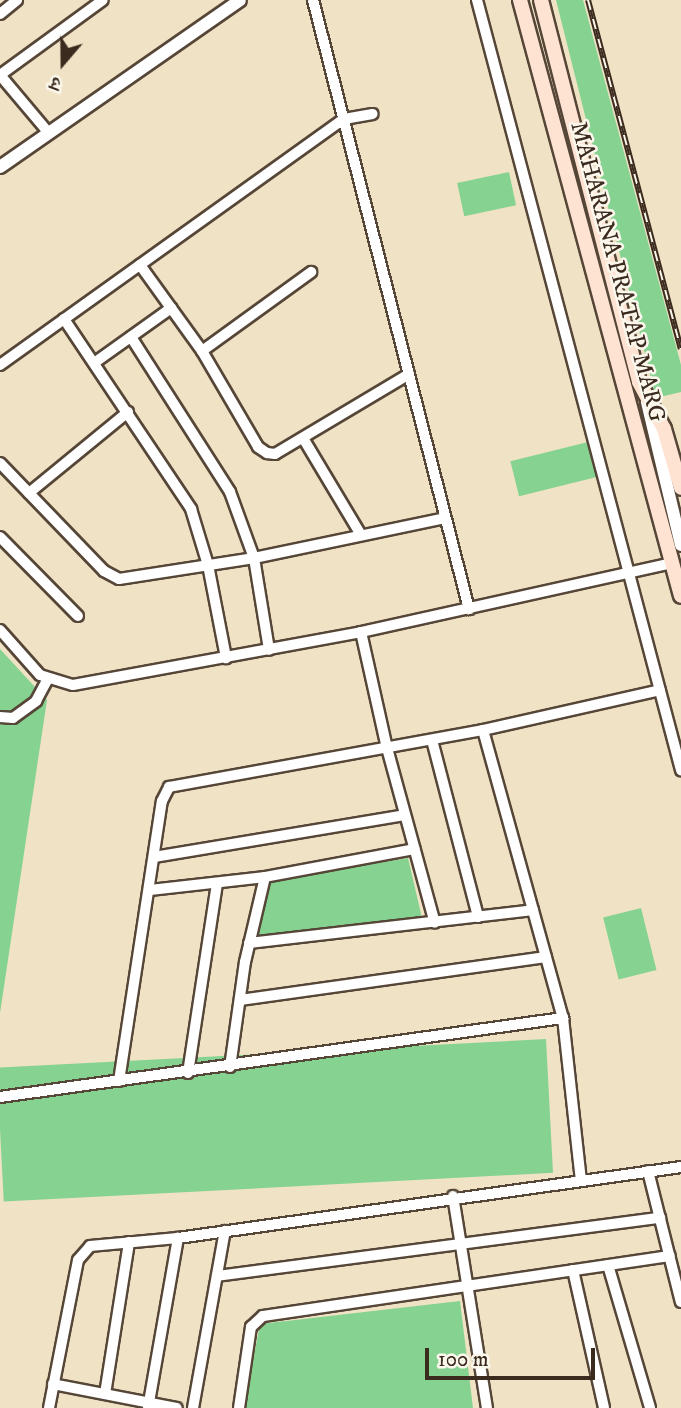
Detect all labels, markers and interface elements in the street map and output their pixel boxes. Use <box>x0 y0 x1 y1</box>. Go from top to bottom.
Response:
north arrow <box>28 28 98 98</box>
text: उ <box>47 71 64 96</box>
street label: MAHARANA PRATAP MARG <box>563 119 671 425</box>
scale bar <box>429 1334 599 1378</box>
text: 100 m <box>438 1347 489 1373</box>

